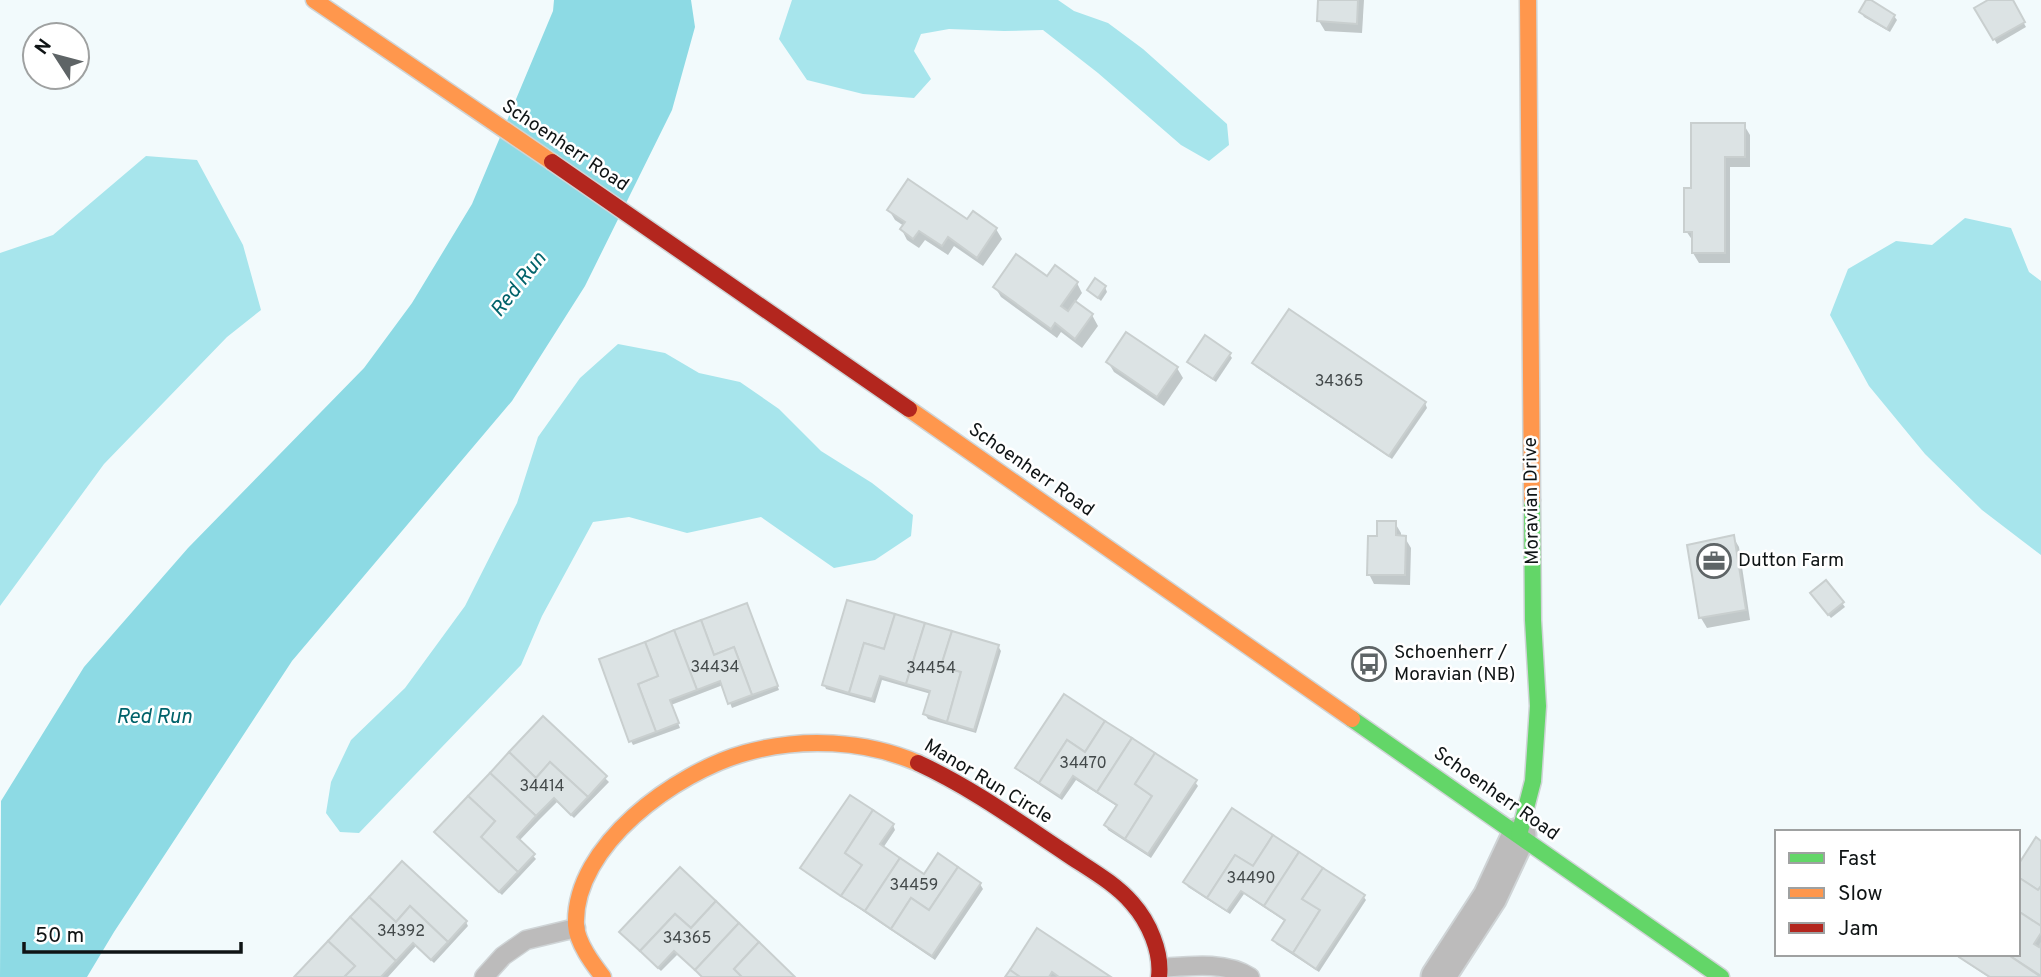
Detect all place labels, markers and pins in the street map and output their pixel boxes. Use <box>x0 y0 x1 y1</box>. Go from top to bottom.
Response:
office icon: Dutton Farm <box>1695 542 1733 580</box>
place label: Dutton Farm <box>1738 549 1844 573</box>
place label: Schoenherr / Moravian (NB) <box>1394 641 1515 687</box>
bus stop icon: Schoenherr / Moravian (NB) <box>1350 645 1388 683</box>

